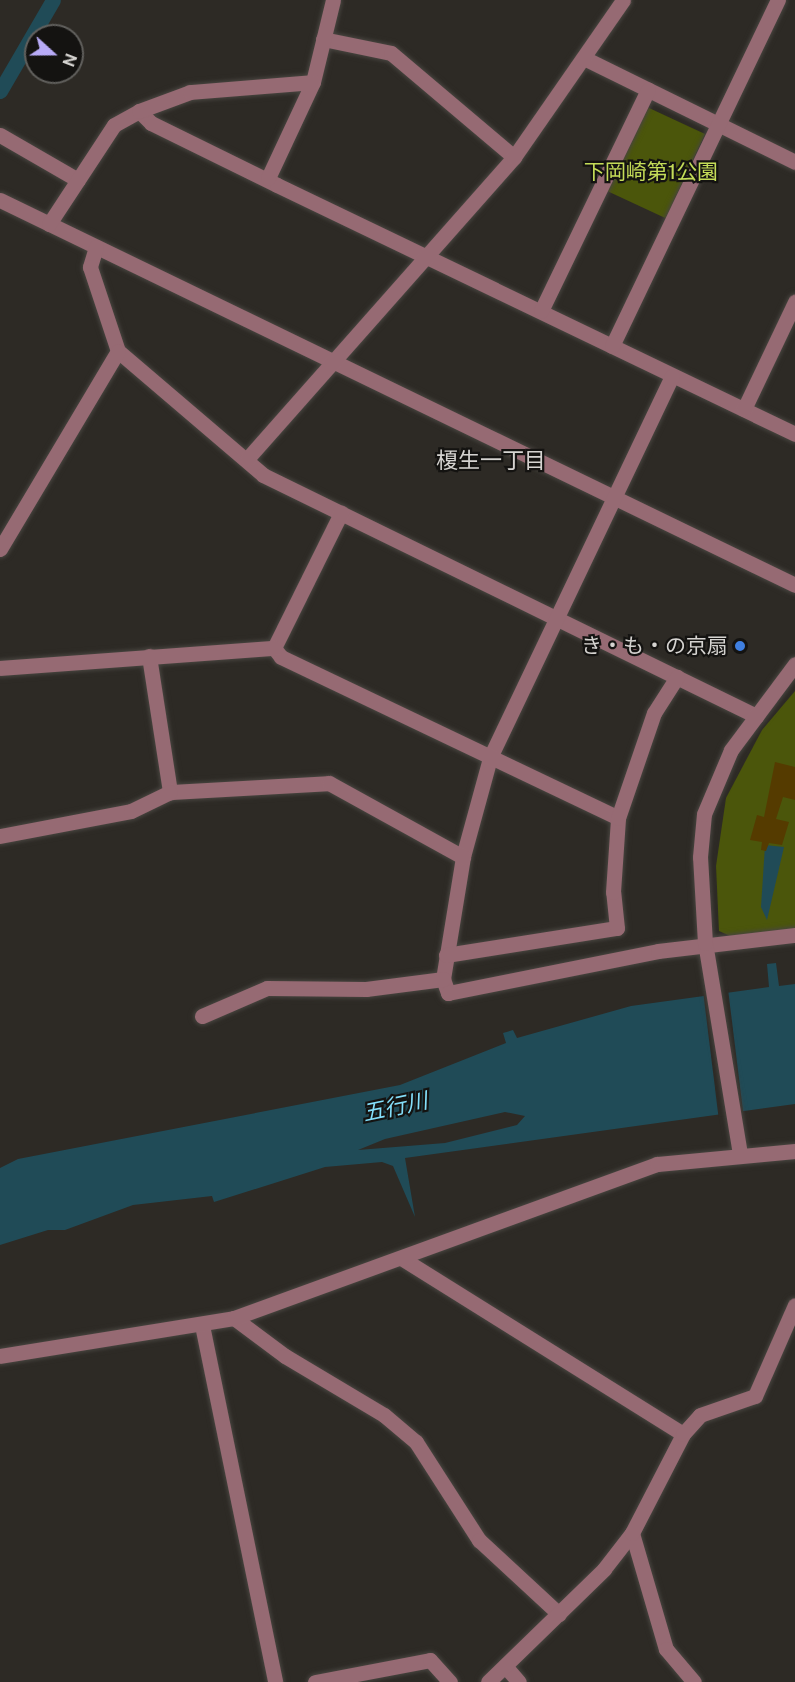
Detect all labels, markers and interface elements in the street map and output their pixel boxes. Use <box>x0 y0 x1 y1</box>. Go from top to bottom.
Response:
north arrow <box>24 24 84 84</box>
text: N <box>58 51 81 69</box>
park label: 下岡崎第1公園 <box>584 159 718 185</box>
district label: 榎生一丁目 <box>436 448 546 474</box>
place label: き・も・の京扇 <box>581 633 728 659</box>
marker: き・も・の京扇 <box>733 639 747 653</box>
water label: 五行川 <box>360 1087 430 1127</box>

